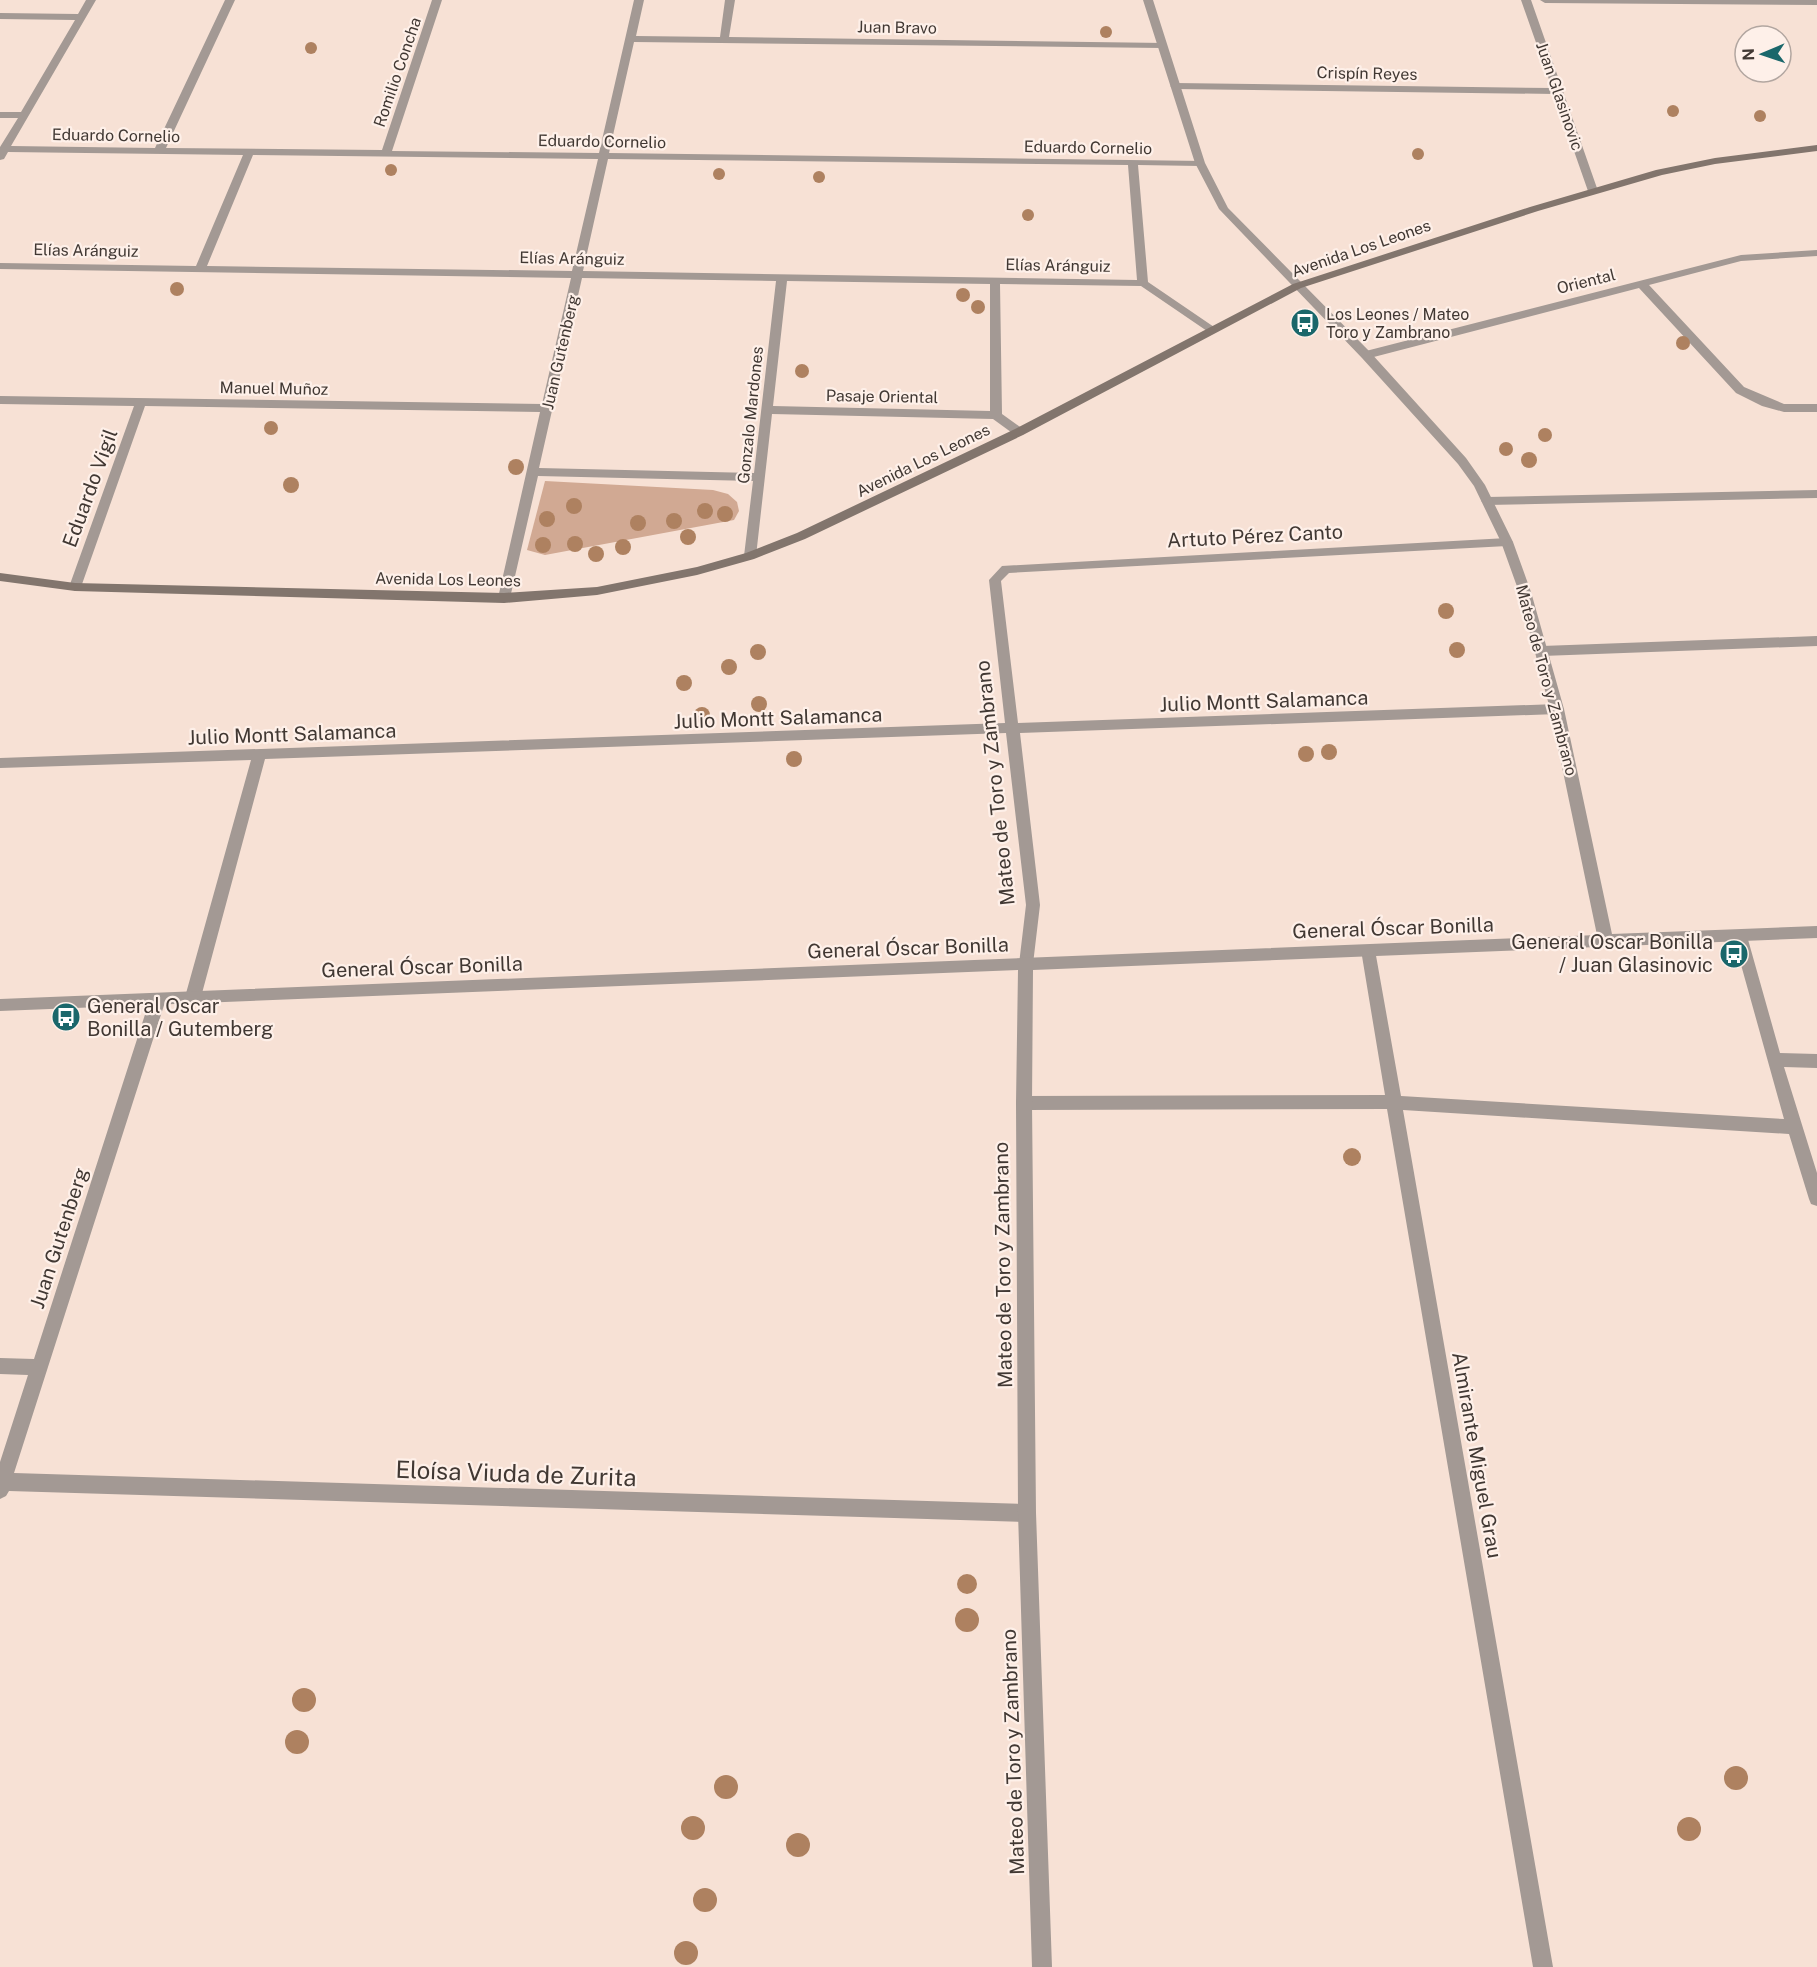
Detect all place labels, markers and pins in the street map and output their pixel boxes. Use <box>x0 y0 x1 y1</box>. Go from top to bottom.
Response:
place label: Los Leones / Mateo Toro y Zambrano <box>1326 305 1469 342</box>
bus stop icon: Los Leones / Mateo Toro y Zambrano <box>1289 307 1321 339</box>
place label: General Oscar Bonilla / Juan Glasinovic <box>1511 930 1713 977</box>
bus stop icon: General Oscar Bonilla / Juan Glasinovic <box>1718 938 1750 970</box>
place label: General Oscar Bonilla / Gutemberg <box>87 994 274 1041</box>
bus stop icon: General Oscar Bonilla / Gutemberg <box>50 1001 82 1033</box>

